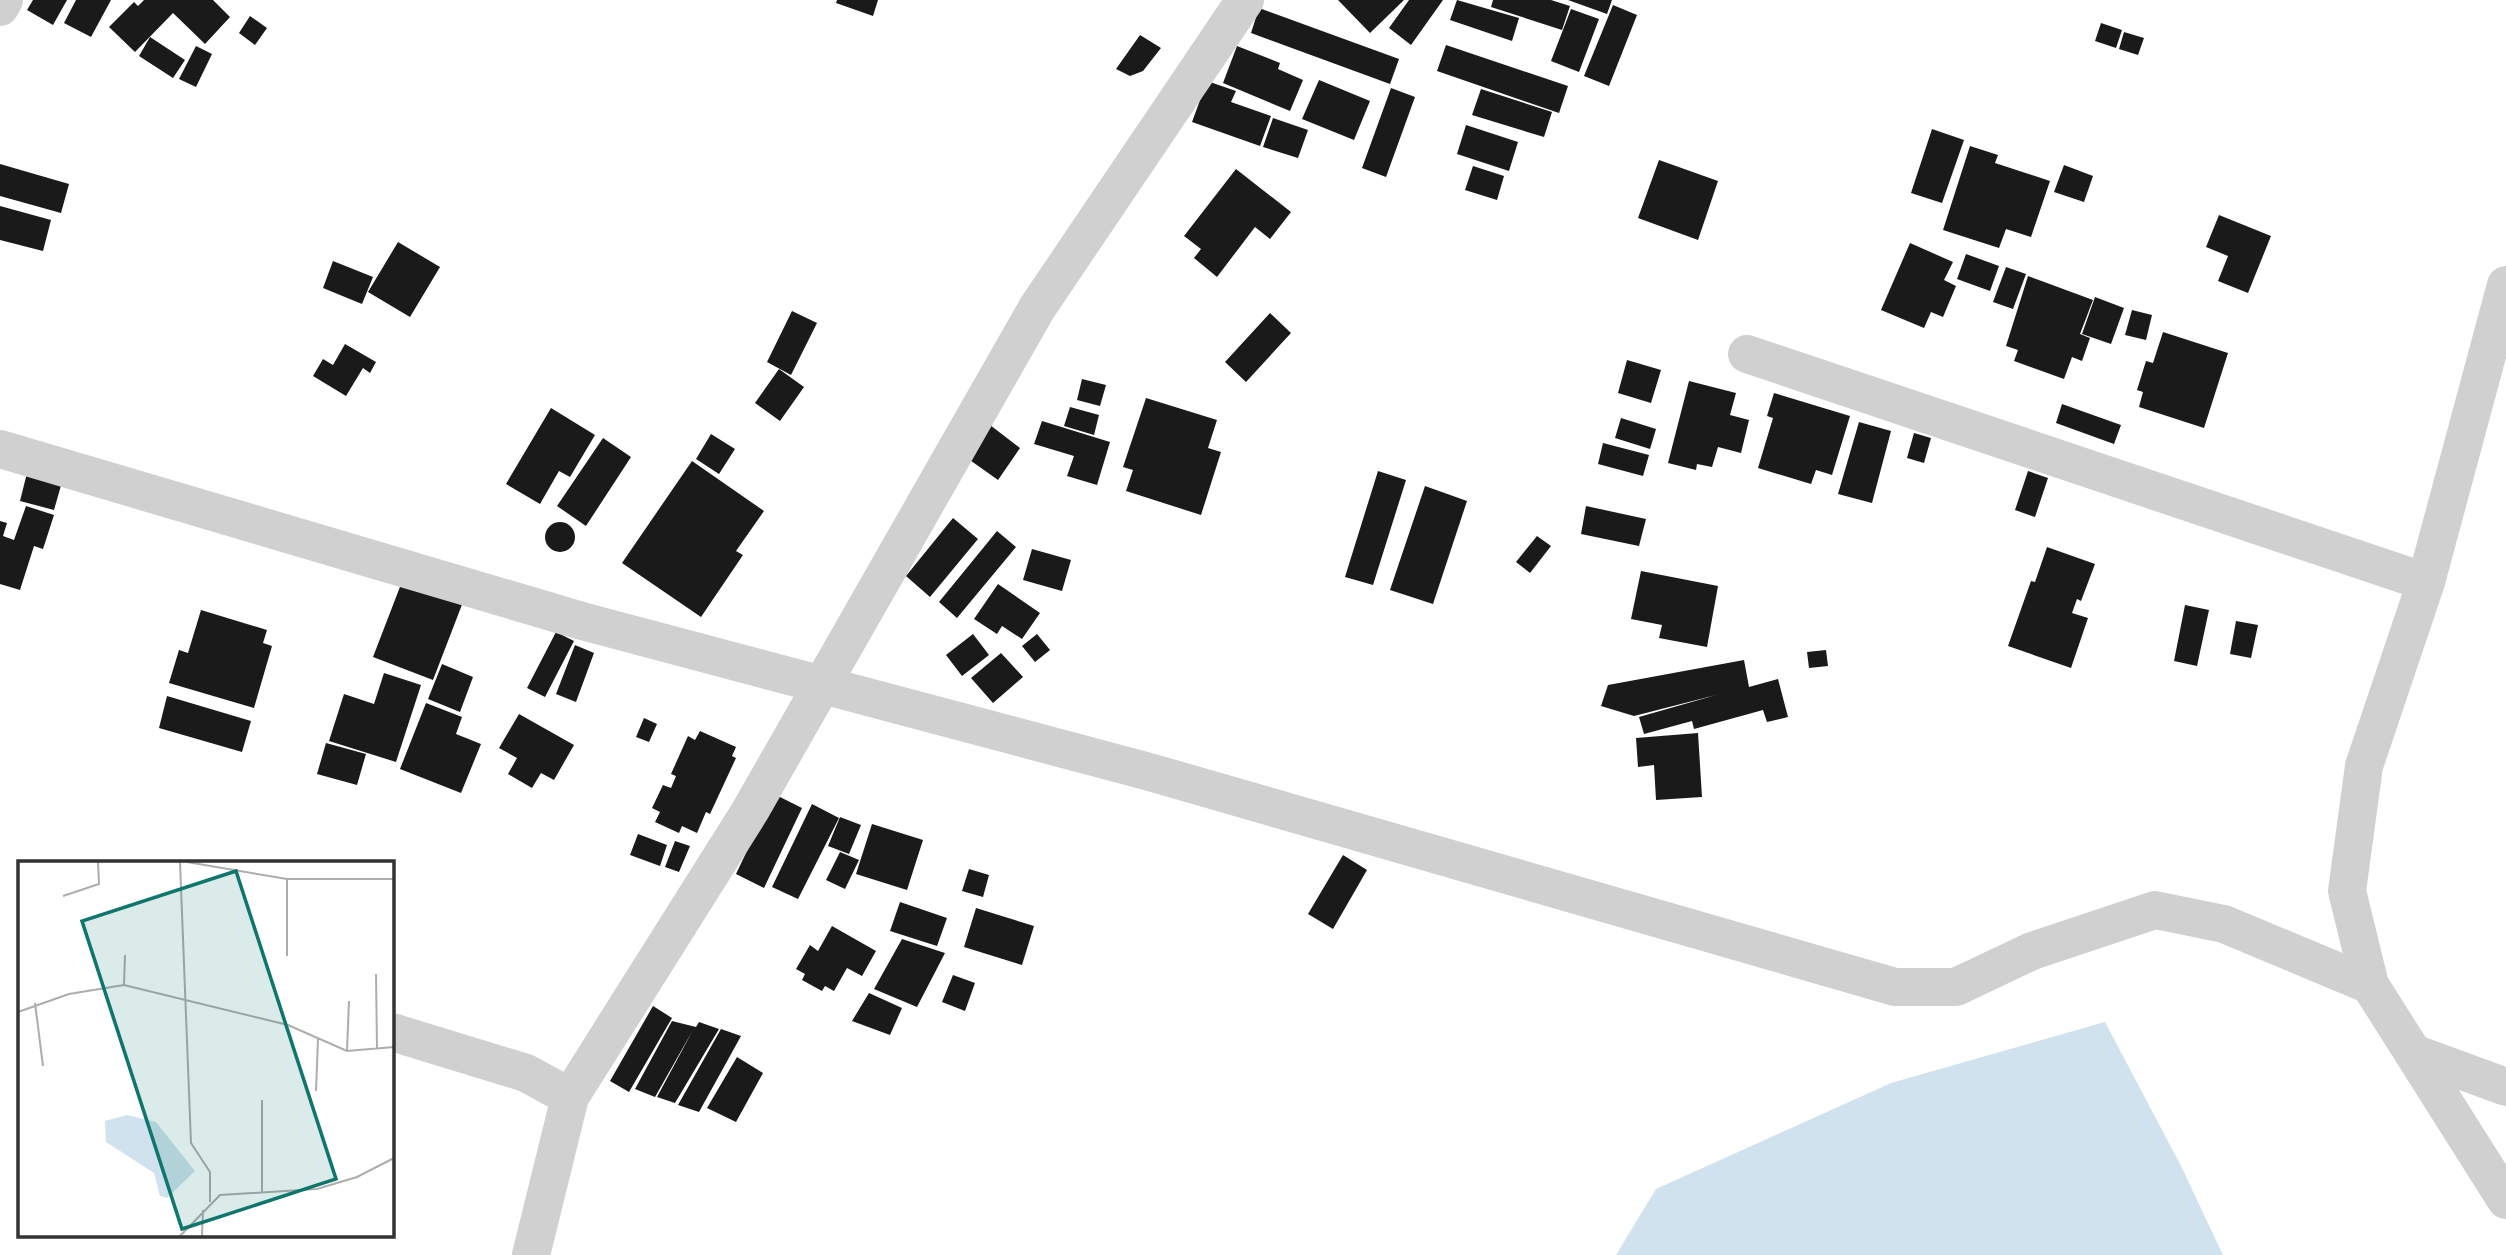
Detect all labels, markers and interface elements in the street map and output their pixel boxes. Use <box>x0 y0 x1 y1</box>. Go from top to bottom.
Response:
inset map <box>18 861 394 1238</box>

